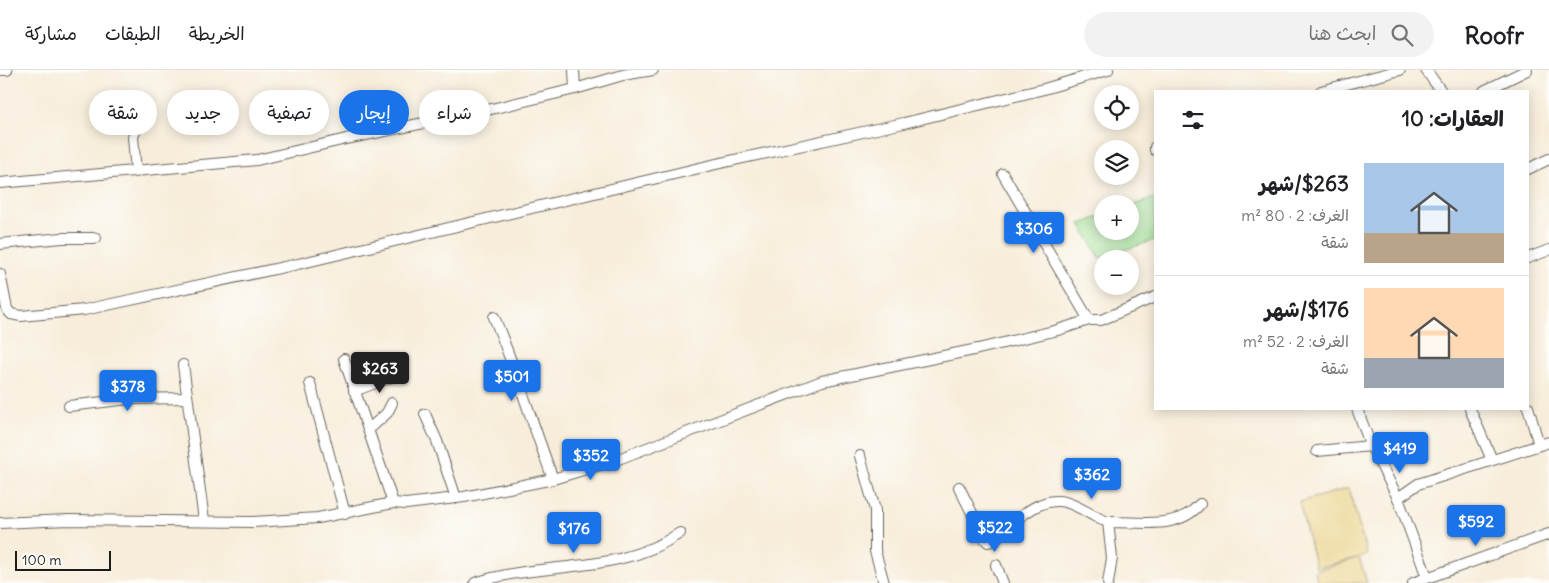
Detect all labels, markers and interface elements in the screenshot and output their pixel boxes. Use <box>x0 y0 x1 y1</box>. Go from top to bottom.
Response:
search box <box>1084 12 1434 57</box>
text: Roofr <box>1464 20 1524 50</box>
text: ابحث هنا <box>1308 21 1376 45</box>
icon: search <box>1388 21 1416 49</box>
text: مشاركة <box>25 22 77 45</box>
text: الطبقات <box>105 22 161 45</box>
text: الخريطة <box>189 22 245 45</box>
map controls <box>1094 85 1139 295</box>
button: locate <box>1094 85 1139 130</box>
chip: شقة <box>89 90 157 135</box>
chip: جديد <box>167 90 239 135</box>
chip: تصفية <box>249 90 329 135</box>
chip: إيجار <box>339 90 409 135</box>
chip: شراء <box>419 90 490 135</box>
text: العقارات: 10 <box>1402 105 1504 132</box>
icon: filters <box>1179 106 1207 134</box>
button: layers <box>1094 140 1139 185</box>
text: $263/شهر <box>1259 170 1349 197</box>
icon: home <box>1404 183 1464 243</box>
button: + <box>1094 195 1139 240</box>
text: الغرف: 2 · 80 m² <box>1241 205 1349 225</box>
pin: $306 <box>1004 212 1064 254</box>
text: $306 <box>1015 218 1053 238</box>
text: شقة <box>1321 232 1349 252</box>
button: − <box>1094 250 1139 295</box>
text: $176/شهر <box>1265 296 1349 323</box>
icon: home <box>1404 308 1464 368</box>
text: الغرف: 2 · 52 m² <box>1243 331 1349 351</box>
pin: $263 <box>350 352 410 394</box>
text: $263 <box>362 358 398 378</box>
text: شقة <box>1321 358 1349 378</box>
pin: $501 <box>482 360 542 402</box>
text: $501 <box>495 366 529 386</box>
pin: $378 <box>98 370 158 412</box>
text: $378 <box>110 376 146 396</box>
pin: $419 <box>1370 432 1430 474</box>
pin: $352 <box>561 438 621 481</box>
text: $419 <box>1383 438 1417 458</box>
text: $352 <box>573 445 609 465</box>
pin: $362 <box>1062 458 1122 500</box>
text: $362 <box>1074 464 1110 484</box>
pin: $592 <box>1446 504 1506 547</box>
pin: $522 <box>965 510 1025 553</box>
text: $592 <box>1458 511 1494 531</box>
pin: $176 <box>544 512 604 554</box>
text: $522 <box>977 517 1013 537</box>
text: $176 <box>558 518 590 538</box>
scale bar <box>15 548 111 571</box>
text: 100 m <box>22 551 62 569</box>

